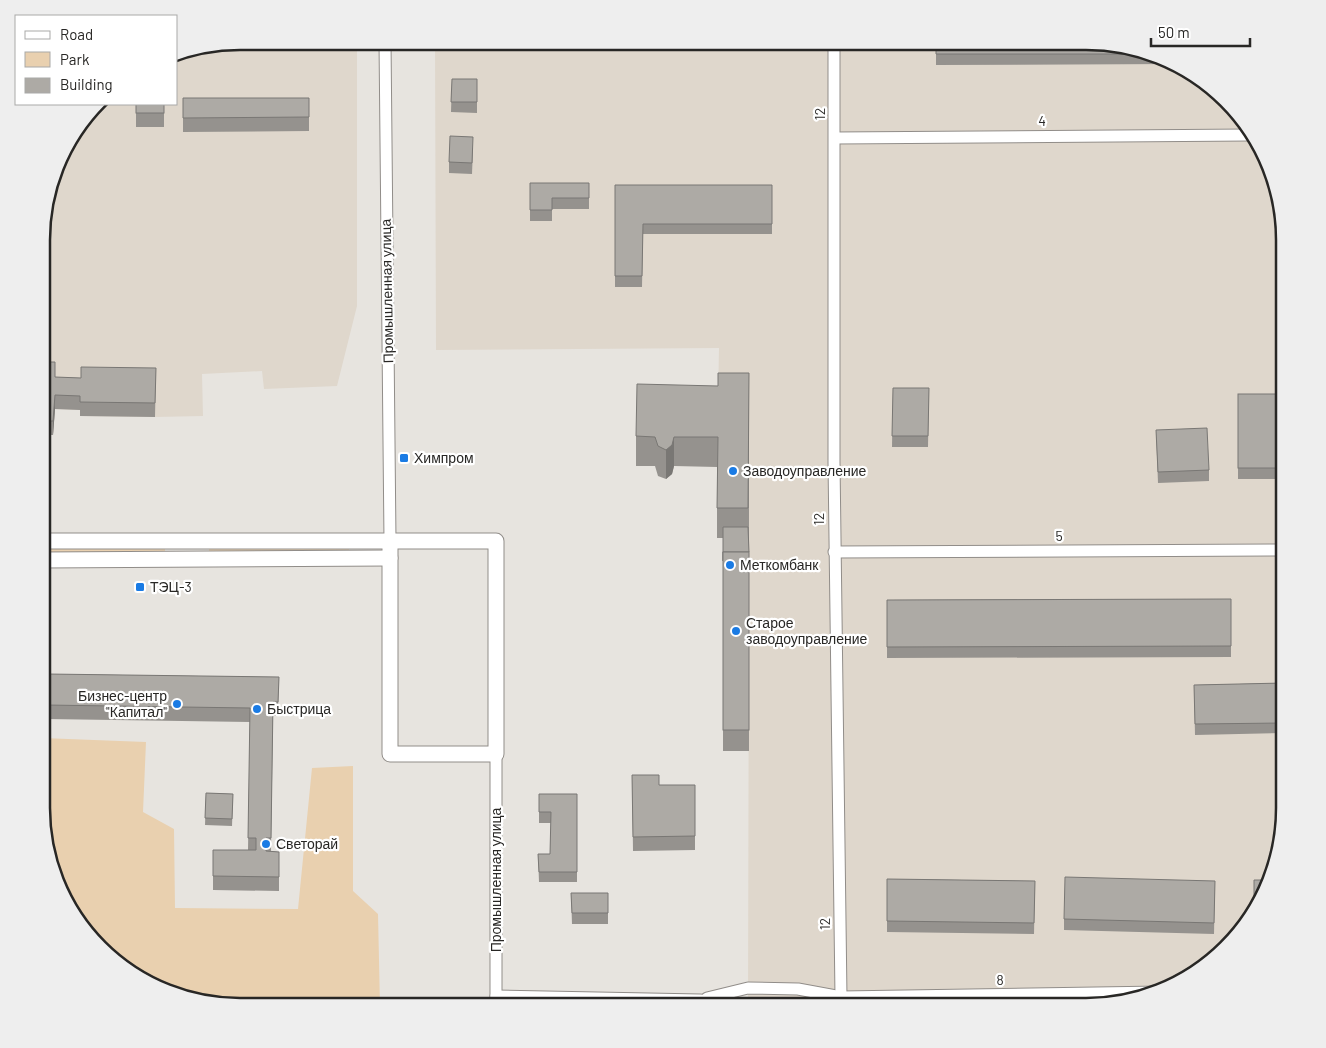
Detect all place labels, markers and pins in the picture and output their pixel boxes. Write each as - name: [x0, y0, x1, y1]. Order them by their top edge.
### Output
- place label: Химпром: [414, 449, 474, 466]
- marker: Химпром: [398, 452, 410, 464]
- place label: Заводоуправление: [743, 462, 867, 479]
- marker: Заводоуправление: [727, 465, 739, 477]
- place label: Меткомбанк: [740, 556, 819, 573]
- marker: Меткомбанк: [724, 559, 736, 571]
- place label: ТЭЦ-3: [150, 578, 192, 595]
- marker: ТЭЦ-3: [134, 581, 146, 593]
- place label: Старое заводоуправление: [746, 614, 868, 647]
- marker: Старое заводоуправление: [730, 625, 742, 637]
- place label: Бизнес-центр "Капитал": [78, 687, 167, 720]
- marker: Бизнес-центр "Капитал": [171, 698, 183, 710]
- place label: Быстрица: [267, 700, 331, 717]
- marker: Быстрица: [251, 703, 263, 715]
- place label: Светорай: [276, 835, 338, 852]
- marker: Светорай: [260, 838, 272, 850]

